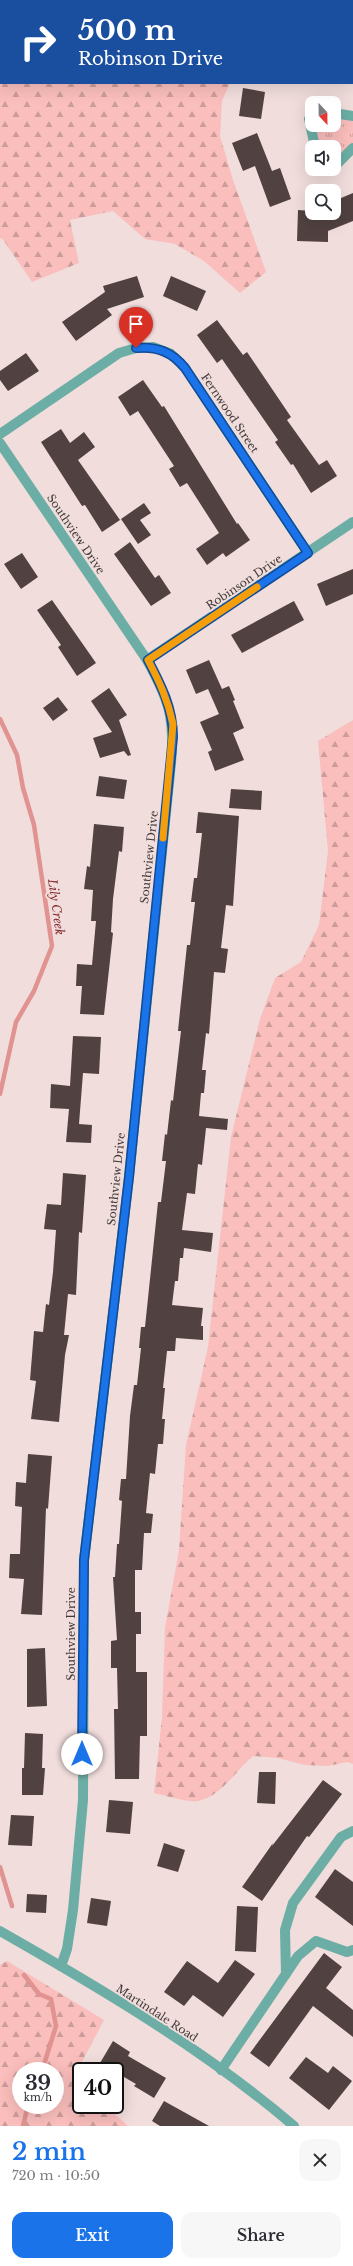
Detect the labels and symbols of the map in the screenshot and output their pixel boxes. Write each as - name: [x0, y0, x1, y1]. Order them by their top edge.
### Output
- north arrow: [305, 96, 341, 132]
- pin: [119, 307, 153, 348]
- street label: Fernwood Street: [198, 371, 262, 456]
- street label: Southview Drive: [44, 491, 108, 577]
- street label: Robinson Drive: [203, 551, 285, 613]
- street label: Southview Drive: [137, 810, 161, 904]
- water label: Lily Creek: [45, 877, 68, 936]
- street label: Southview Drive: [104, 1132, 128, 1226]
- street label: Southview Drive: [64, 1587, 78, 1681]
- position arrow: [61, 1733, 103, 1775]
- street label: Martindale Road: [113, 1981, 201, 2045]
- speed limit sign: 40: [72, 2062, 124, 2114]

